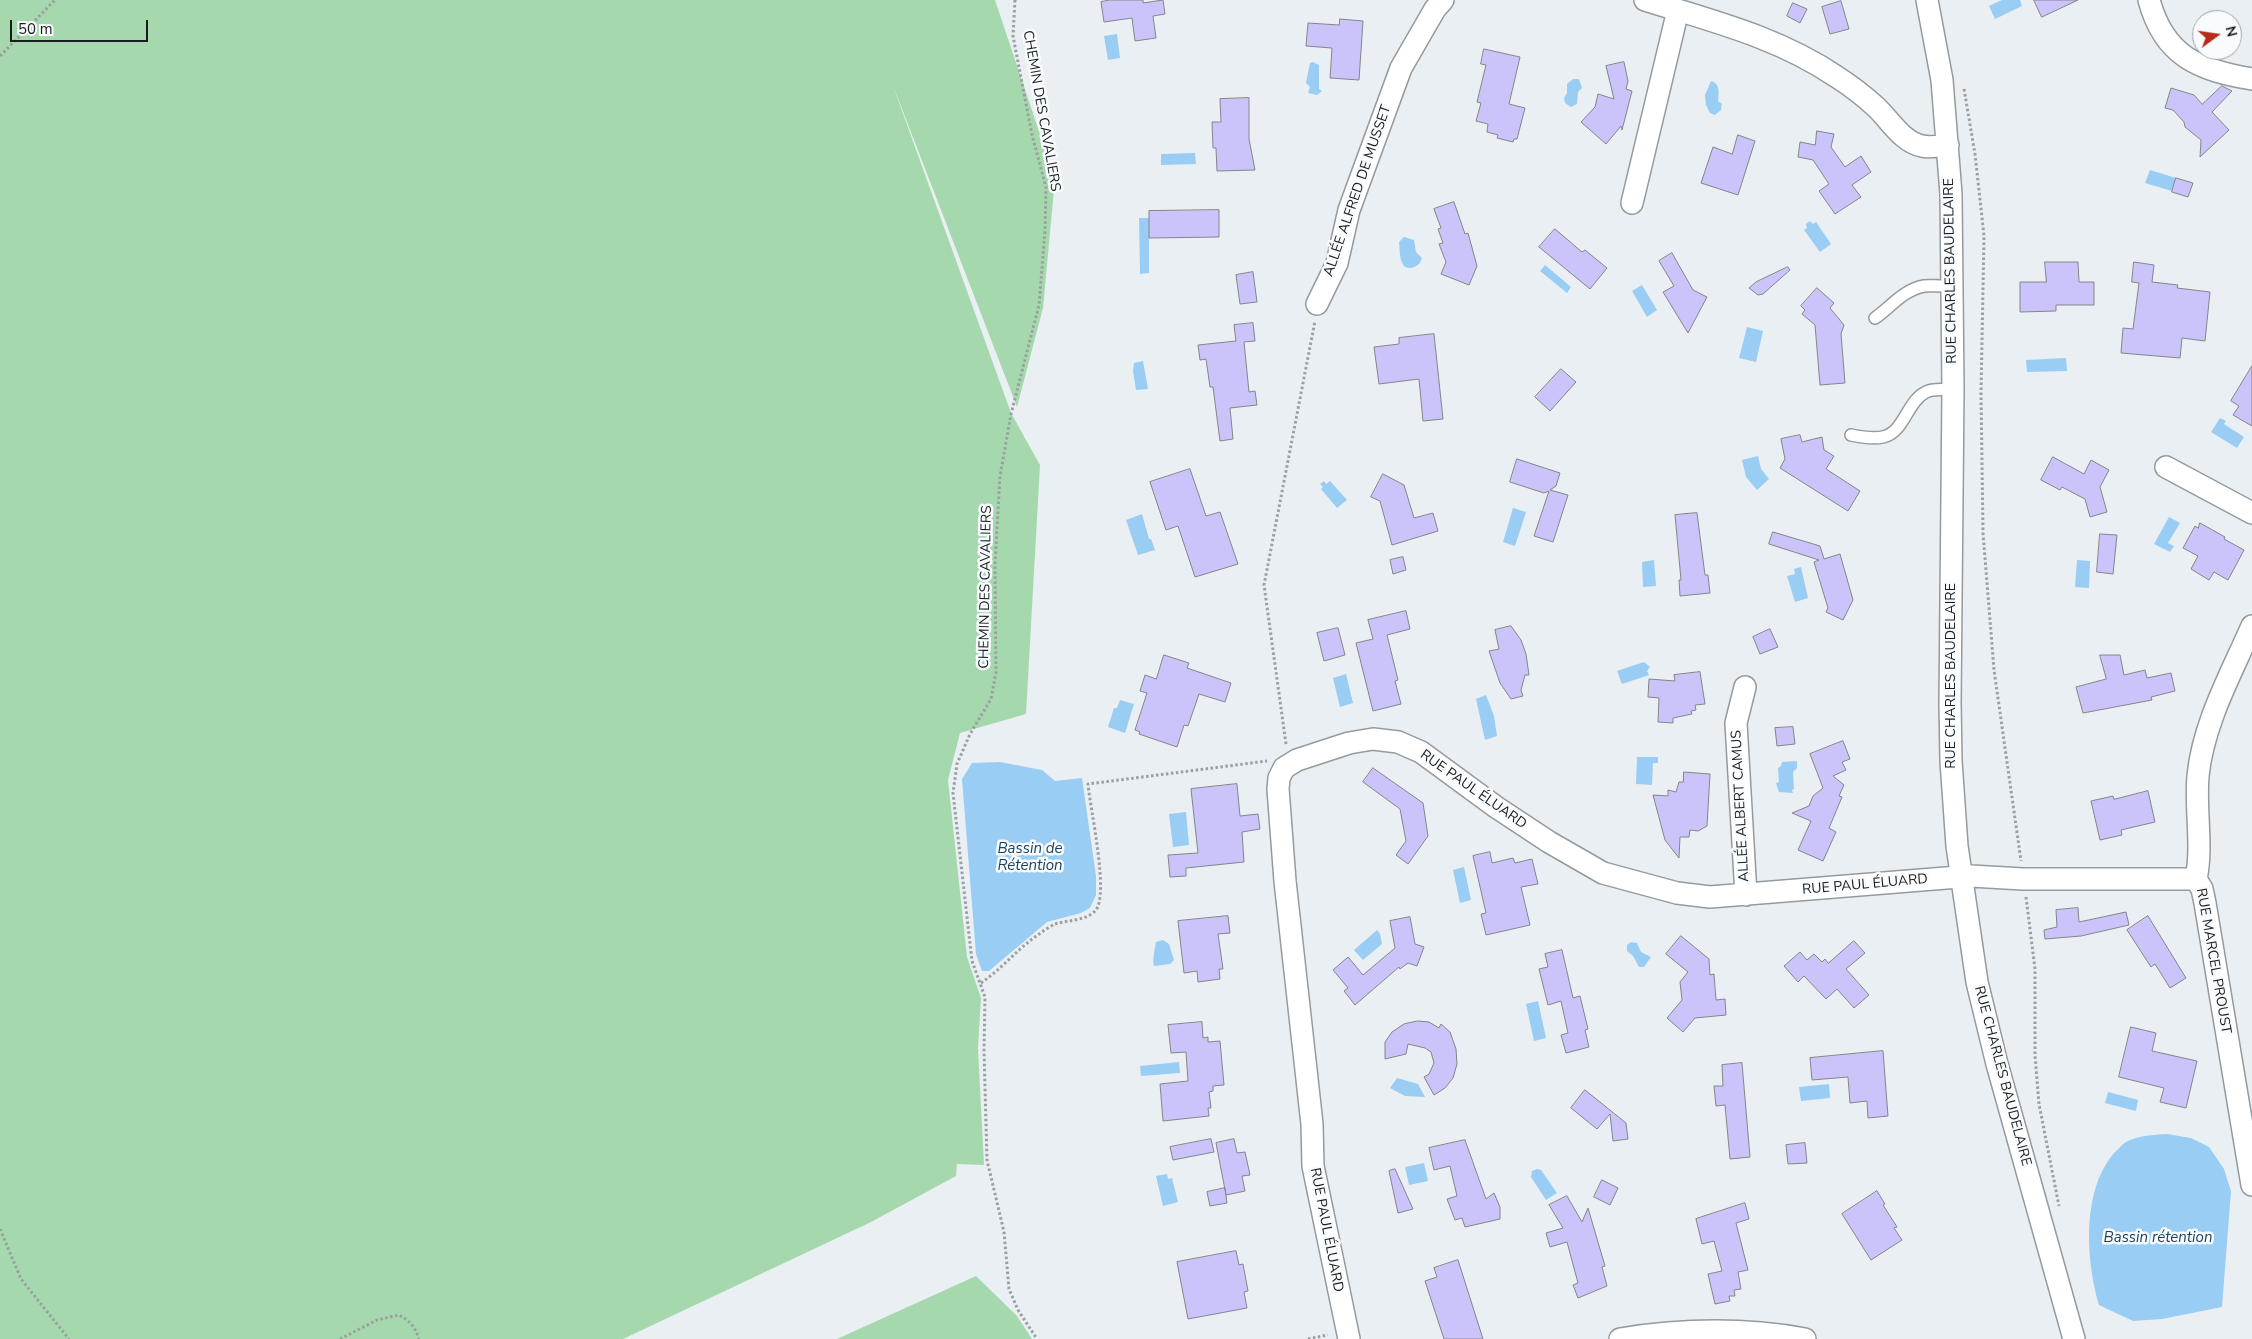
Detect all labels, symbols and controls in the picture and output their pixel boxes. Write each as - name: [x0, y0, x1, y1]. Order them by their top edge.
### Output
- scale bar: [12, 10, 150, 42]
- north arrow: [2192, 10, 2242, 60]
- text: 50 m: [18, 19, 53, 39]
- text: N: [2221, 24, 2242, 39]
- street label: CHEMIN DES CAVALIERS: [1019, 29, 1063, 193]
- street label: ALLÉE ALFRED DE MUSSET: [1321, 103, 1395, 279]
- street label: RUE CHARLES BAUDELAIRE: [1941, 178, 1961, 364]
- street label: CHEMIN DES CAVALIERS: [976, 505, 996, 669]
- street label: RUE CHARLES BAUDELAIRE: [1944, 583, 1960, 769]
- street label: ALLÉE ALBERT CAMUS: [1729, 730, 1753, 882]
- street label: RUE PAUL ÉLUARD: [1416, 747, 1530, 833]
- water label: Bassin de Rétention: [997, 840, 1063, 875]
- street label: RUE PAUL ÉLUARD: [1801, 871, 1929, 899]
- street label: RUE MARCEL PROUST: [2192, 887, 2234, 1035]
- street label: RUE CHARLES BAUDELAIRE: [1970, 984, 2034, 1168]
- street label: RUE PAUL ÉLUARD: [1306, 1166, 1346, 1294]
- water label: Bassin rétention: [2104, 1229, 2212, 1247]

